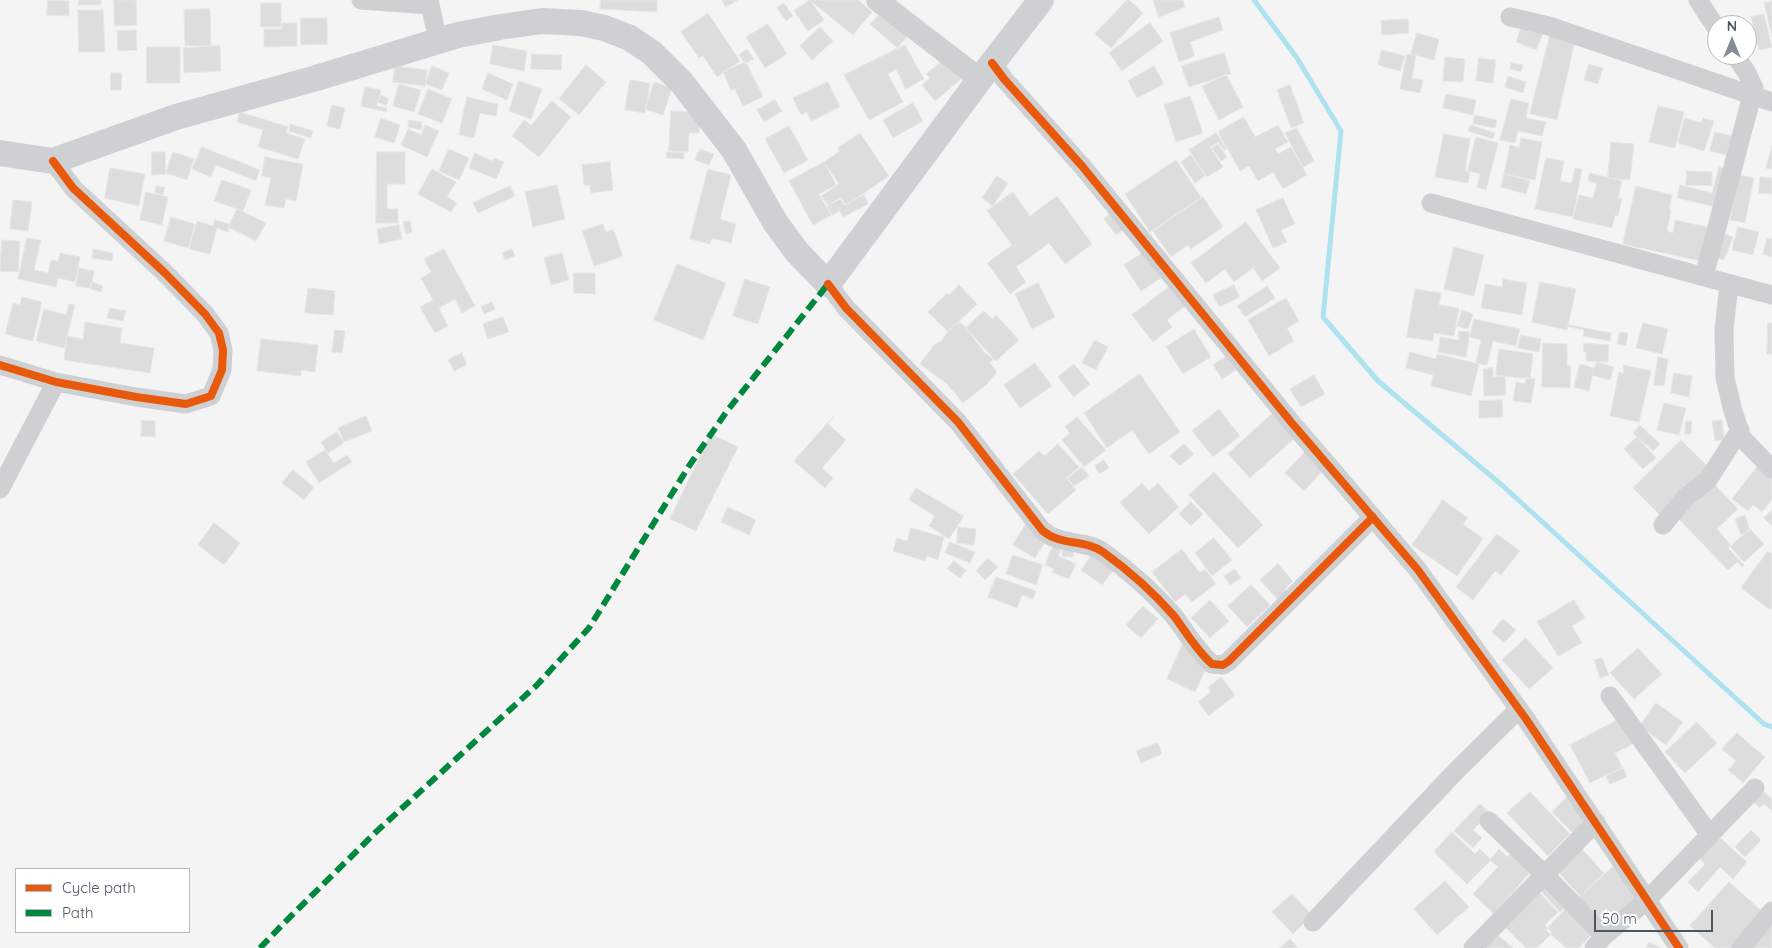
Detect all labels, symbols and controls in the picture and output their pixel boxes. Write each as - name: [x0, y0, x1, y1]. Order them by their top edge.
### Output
- north arrow: [1707, 15, 1757, 65]
- text: N: [1727, 17, 1737, 35]
- legend: [15, 868, 190, 933]
- text: Cycle path: [62, 878, 136, 897]
- scale bar: [1597, 900, 1716, 932]
- text: Path: [62, 903, 94, 922]
- text: 50 m: [1602, 909, 1637, 928]

